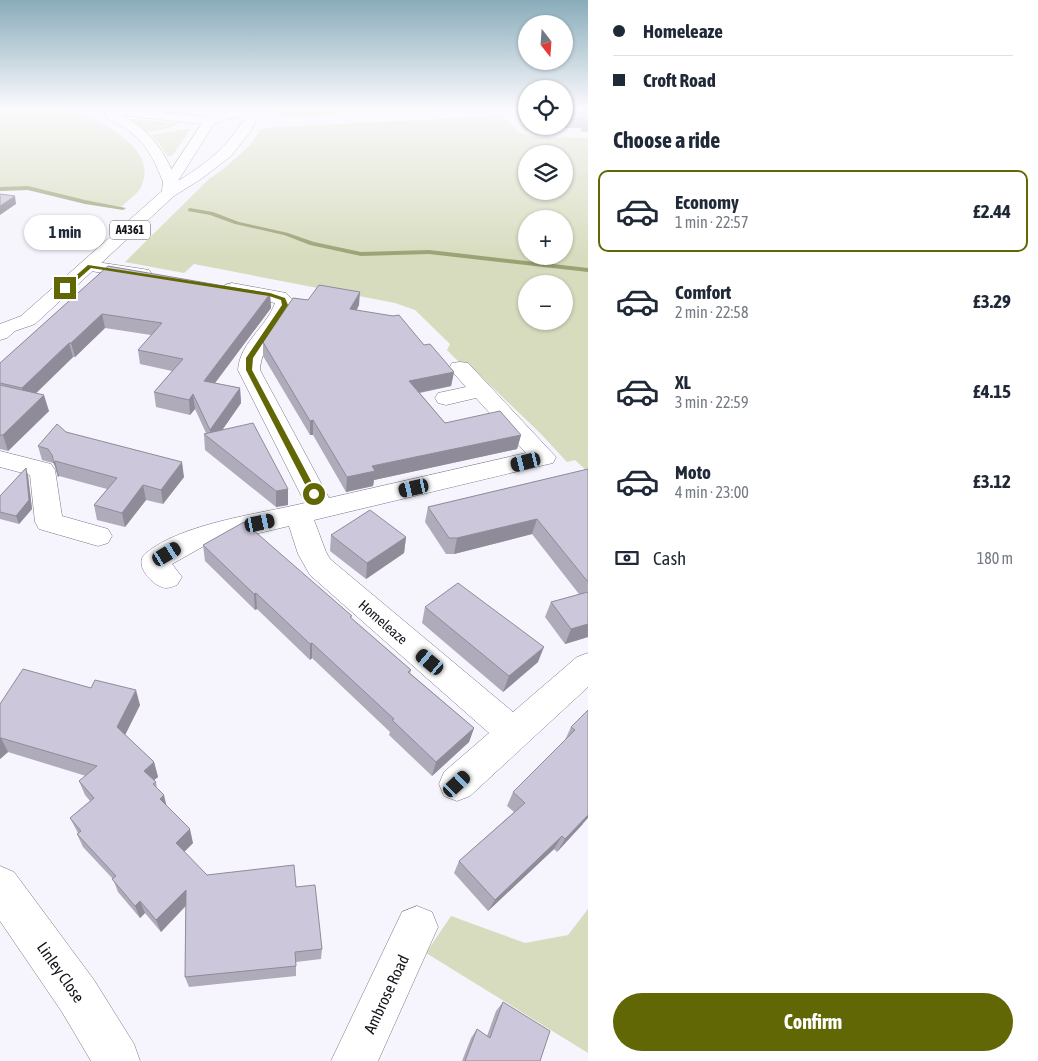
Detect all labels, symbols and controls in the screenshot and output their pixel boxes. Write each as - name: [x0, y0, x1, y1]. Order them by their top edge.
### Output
- north arrow: [518, 15, 572, 70]
- map controls: [518, 15, 573, 330]
- text: Homeleaze: [643, 20, 723, 42]
- text: Croft Road: [643, 69, 716, 91]
- button: locate: [518, 80, 573, 135]
- text: Choose a ride: [613, 127, 720, 153]
- button: layers: [518, 145, 573, 200]
- icon: car: [615, 189, 660, 234]
- text: Economy: [675, 191, 739, 213]
- text: £2.44: [973, 200, 1011, 222]
- button: +: [518, 210, 573, 265]
- text: 1 min · 22:57: [675, 213, 748, 231]
- callout: 1 min: [24, 216, 106, 250]
- road number: A4361: [110, 220, 150, 240]
- text: 1 min: [49, 223, 81, 241]
- button: −: [518, 275, 573, 330]
- route end: [54, 277, 76, 299]
- icon: car: [615, 279, 660, 324]
- text: Comfort: [675, 281, 731, 303]
- text: £3.29: [973, 290, 1011, 312]
- text: 2 min · 22:58: [675, 303, 748, 321]
- icon: car: [615, 369, 660, 414]
- text: XL: [675, 371, 691, 393]
- text: £4.15: [973, 380, 1011, 402]
- text: 3 min · 22:59: [675, 393, 748, 411]
- car: [509, 451, 542, 473]
- icon: car: [615, 459, 660, 504]
- text: Moto: [675, 461, 711, 483]
- text: £3.12: [973, 470, 1011, 492]
- car: [397, 477, 430, 499]
- route start: [303, 483, 325, 505]
- text: 4 min · 23:00: [675, 483, 749, 501]
- car: [243, 513, 276, 533]
- car: [150, 540, 183, 568]
- icon: cash: [613, 544, 641, 572]
- text: Cash: [653, 547, 686, 569]
- text: 180 m: [977, 549, 1013, 567]
- street label: Homeleaze: [356, 597, 410, 647]
- car: [413, 647, 446, 677]
- car: [440, 768, 473, 800]
- street label: Linley Close: [33, 938, 88, 1006]
- street label: Ambrose Road: [360, 952, 412, 1036]
- button: Confirm: [613, 993, 1013, 1051]

